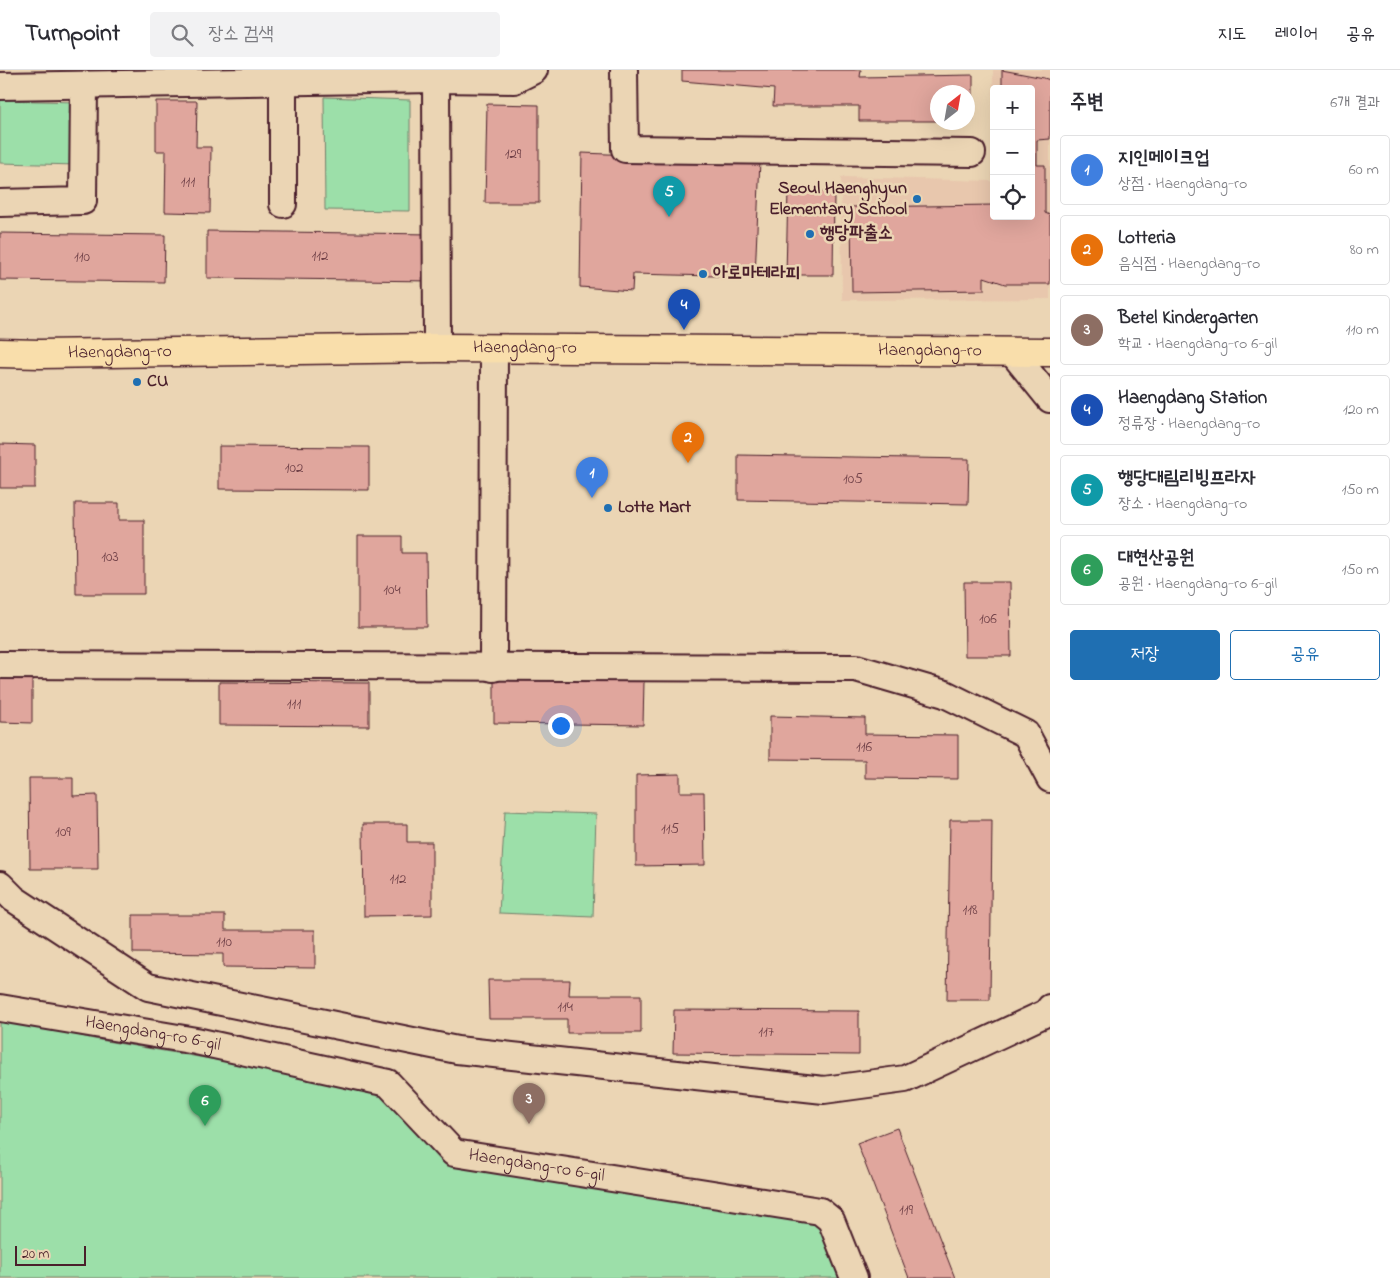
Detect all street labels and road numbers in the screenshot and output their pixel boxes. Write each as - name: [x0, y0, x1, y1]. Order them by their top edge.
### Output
- street label: Haengdang-ro: [473, 335, 577, 363]
- street label: Haengdang-ro: [878, 338, 982, 365]
- street label: Haengdang-ro: [68, 339, 172, 367]
- street label: Haengdang-ro 6-gil: [83, 1010, 223, 1059]
- street label: Haengdang-ro 6-gil: [467, 1142, 606, 1190]

